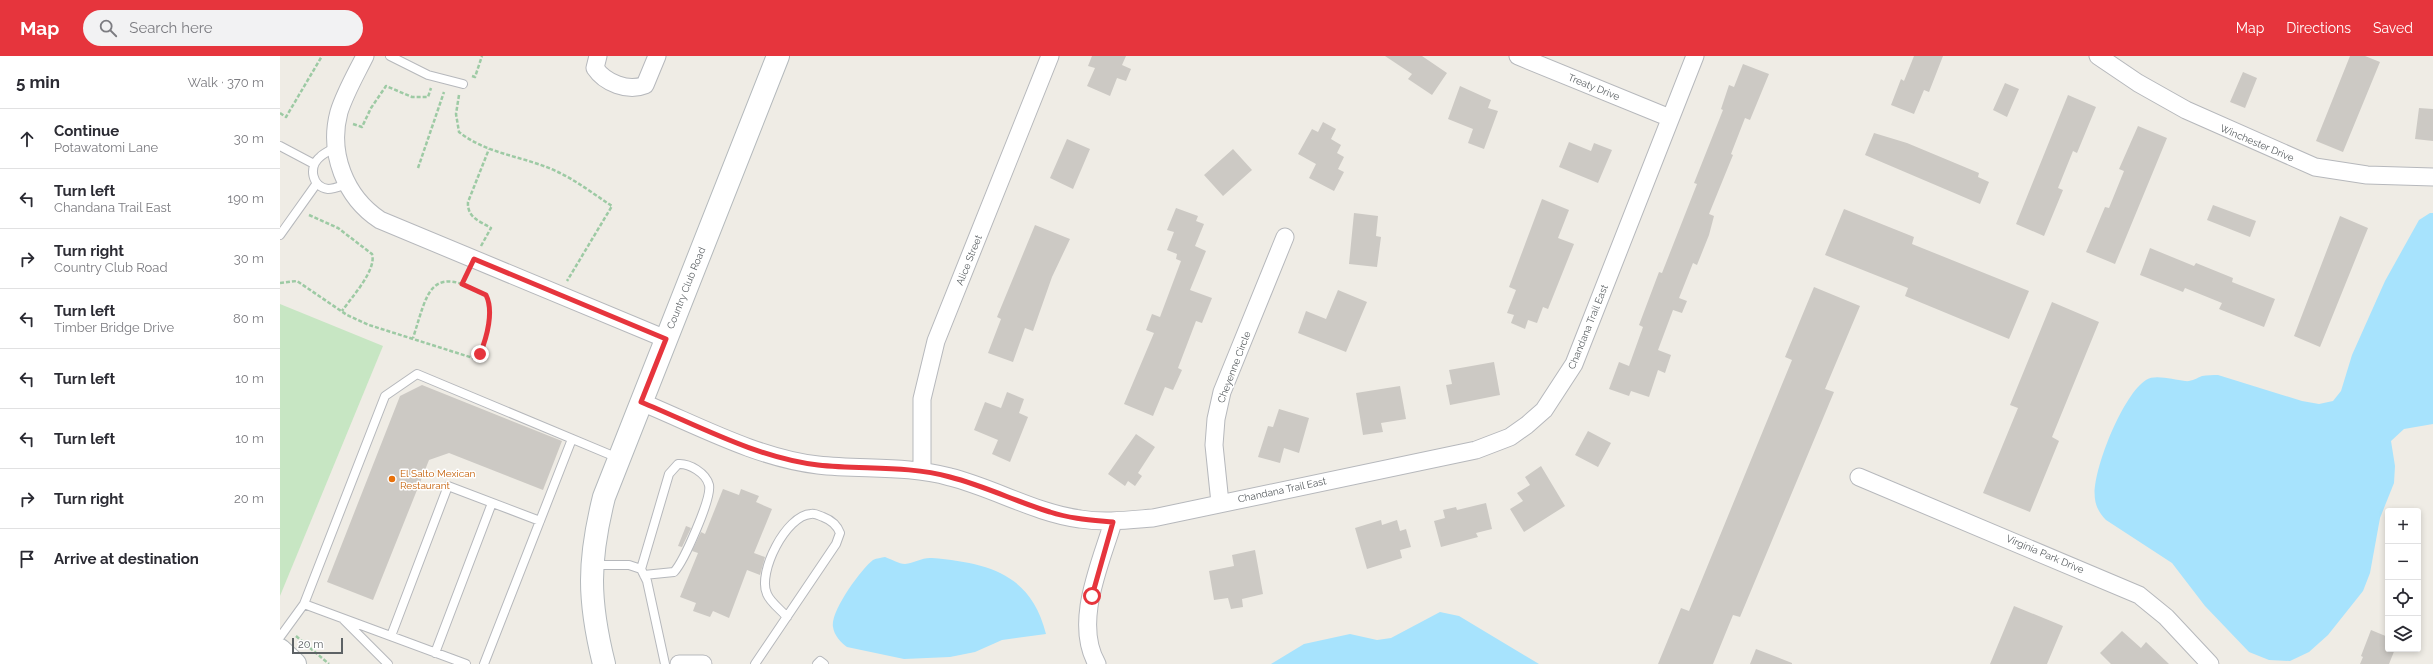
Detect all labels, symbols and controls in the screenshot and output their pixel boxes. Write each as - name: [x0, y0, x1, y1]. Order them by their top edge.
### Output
- search box: [83, 10, 363, 46]
- text: Map: [20, 17, 59, 39]
- icon: search: [97, 17, 119, 39]
- text: Search here: [129, 19, 213, 37]
- text: Map: [2236, 20, 2264, 36]
- text: Directions: [2286, 20, 2351, 36]
- text: Saved: [2373, 20, 2413, 36]
- text: 5 min: [16, 72, 60, 92]
- street label: Treaty Drive: [1567, 72, 1622, 102]
- text: Walk · 370 m: [187, 75, 264, 90]
- text: Continue: [54, 122, 119, 140]
- street label: Winchester Drive: [2218, 122, 2296, 164]
- icon: ahead: [16, 128, 38, 150]
- text: 30 m: [234, 131, 264, 146]
- text: Potawatomi Lane: [54, 140, 158, 155]
- text: Turn left: [54, 182, 115, 200]
- icon: left: [16, 188, 38, 210]
- text: 190 m: [228, 191, 264, 206]
- text: Chandana Trail East: [54, 200, 171, 215]
- street label: Alice Street: [954, 233, 984, 287]
- text: Turn right: [54, 242, 124, 260]
- street label: Country Club Road: [665, 245, 707, 331]
- icon: right: [16, 248, 38, 270]
- text: 30 m: [234, 251, 264, 266]
- text: Country Club Road: [54, 260, 168, 275]
- street label: Chandana Trail East: [1566, 283, 1610, 371]
- text: Turn left: [54, 302, 115, 320]
- icon: left: [16, 308, 38, 330]
- text: 80 m: [233, 311, 264, 326]
- text: Timber Bridge Drive: [54, 320, 174, 335]
- street label: Cheyenne Circle: [1215, 329, 1253, 404]
- route end: [471, 345, 489, 363]
- icon: left: [16, 368, 38, 390]
- text: Turn left: [54, 370, 115, 388]
- text: 10 m: [235, 371, 264, 386]
- icon: left: [16, 428, 38, 450]
- text: Turn left: [54, 430, 115, 448]
- text: 10 m: [235, 431, 264, 446]
- place label: El Salto Mexican Restaurant: [400, 468, 476, 491]
- marker: El Salto Mexican Restaurant: [387, 474, 397, 484]
- street label: Chandana Trail East: [1237, 475, 1328, 505]
- icon: right: [16, 488, 38, 510]
- text: Turn right: [54, 490, 124, 508]
- text: 20 m: [234, 491, 264, 506]
- map controls: [2385, 508, 2421, 652]
- button: +: [2385, 508, 2421, 544]
- street label: Virginia Park Drive: [2004, 533, 2086, 575]
- button: −: [2385, 544, 2421, 580]
- icon: arrive: [16, 548, 38, 570]
- text: Arrive at destination: [54, 550, 199, 568]
- button: locate: [2385, 580, 2421, 616]
- route start: [1083, 587, 1101, 605]
- button: layers: [2385, 616, 2421, 652]
- scale bar: [292, 636, 343, 655]
- text: 20 m: [298, 638, 323, 651]

